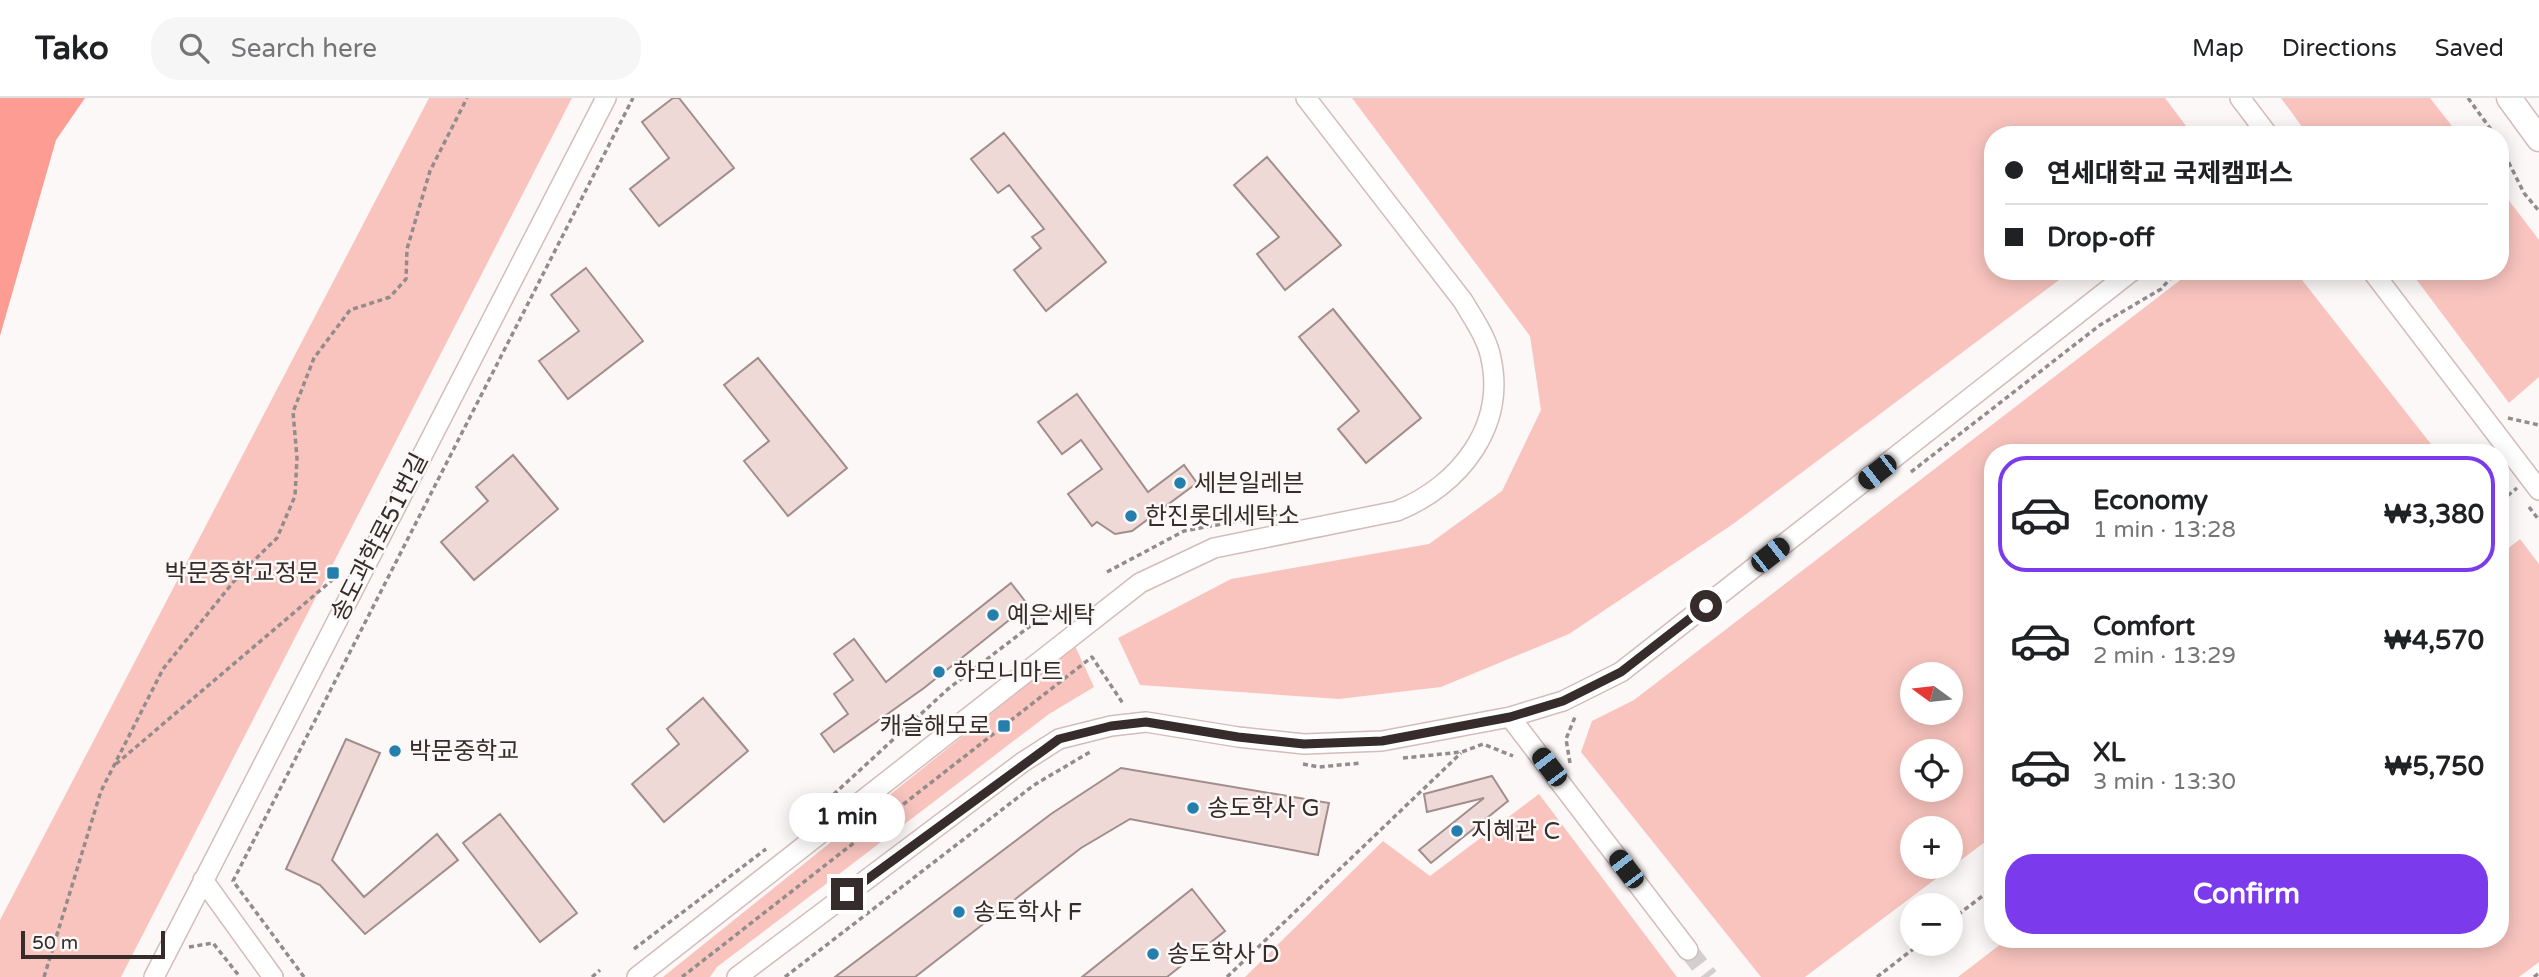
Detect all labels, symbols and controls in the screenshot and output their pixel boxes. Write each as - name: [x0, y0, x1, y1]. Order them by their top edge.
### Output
- search box: [151, 17, 641, 80]
- text: Tako: [35, 29, 109, 68]
- icon: search: [175, 29, 213, 67]
- text: Search here: [231, 33, 377, 64]
- text: Map: [2192, 34, 2244, 63]
- text: Directions: [2282, 34, 2397, 63]
- text: Saved: [2435, 34, 2504, 63]
- text: 연세대학교 국제캠퍼스: [2047, 158, 2293, 189]
- text: Drop-off: [2047, 222, 2154, 253]
- street label: 송도과학로51번길: [325, 448, 434, 626]
- car: [1854, 451, 1901, 493]
- place label: 세븐일레븐: [1194, 469, 1304, 498]
- marker: 세븐일레븐: [1172, 475, 1188, 491]
- icon: car: [2009, 483, 2072, 546]
- text: Economy: [2093, 485, 2208, 516]
- text: ₩3,380: [2384, 499, 2484, 530]
- place label: 한진롯데세탁소: [1145, 502, 1300, 531]
- marker: 한진롯데세탁소: [1123, 508, 1139, 524]
- text: 1 min · 13:28: [2093, 516, 2236, 544]
- car: [1747, 534, 1794, 576]
- place label: 박문중학교정문: [164, 559, 319, 588]
- marker: 박문중학교정문: [325, 565, 341, 581]
- route start: [1690, 590, 1722, 622]
- place label: 예은세탁: [1007, 601, 1095, 630]
- marker: 예은세탁: [985, 607, 1001, 623]
- icon: car: [2009, 609, 2072, 672]
- text: Comfort: [2093, 611, 2195, 642]
- text: ₩4,570: [2384, 625, 2484, 656]
- text: 2 min · 13:29: [2093, 642, 2236, 670]
- place label: 하모니마트: [953, 658, 1063, 687]
- north arrow: [1900, 662, 1964, 724]
- map controls: [1900, 662, 1963, 956]
- marker: 하모니마트: [931, 664, 947, 680]
- place label: 캐슬해모로: [880, 712, 990, 741]
- marker: 캐슬해모로: [996, 718, 1012, 734]
- icon: car: [2009, 735, 2072, 798]
- place label: 박문중학교: [409, 737, 519, 766]
- text: XL: [2093, 737, 2125, 768]
- button: locate: [1900, 739, 1963, 802]
- marker: 박문중학교: [387, 743, 403, 759]
- car: [1528, 744, 1571, 790]
- text: ₩5,750: [2384, 751, 2484, 782]
- text: 3 min · 13:30: [2093, 768, 2236, 796]
- callout: 1 min: [789, 792, 905, 842]
- place label: 송도학사 G: [1207, 794, 1320, 823]
- marker: 송도학사 G: [1185, 800, 1201, 816]
- text: 1 min: [816, 803, 878, 831]
- button: +: [1900, 816, 1963, 879]
- place label: 지혜관 C: [1471, 817, 1560, 846]
- marker: 지혜관 C: [1449, 823, 1465, 839]
- car: [1605, 846, 1648, 892]
- button: Confirm: [2005, 854, 2488, 934]
- route end: [831, 878, 863, 910]
- button: −: [1900, 893, 1963, 956]
- place label: 송도학사 F: [973, 898, 1082, 927]
- marker: 송도학사 F: [951, 904, 967, 920]
- scale bar: [21, 928, 164, 960]
- text: 50 m: [32, 932, 78, 954]
- place label: 송도학사 D: [1167, 940, 1280, 969]
- marker: 송도학사 D: [1145, 946, 1161, 962]

